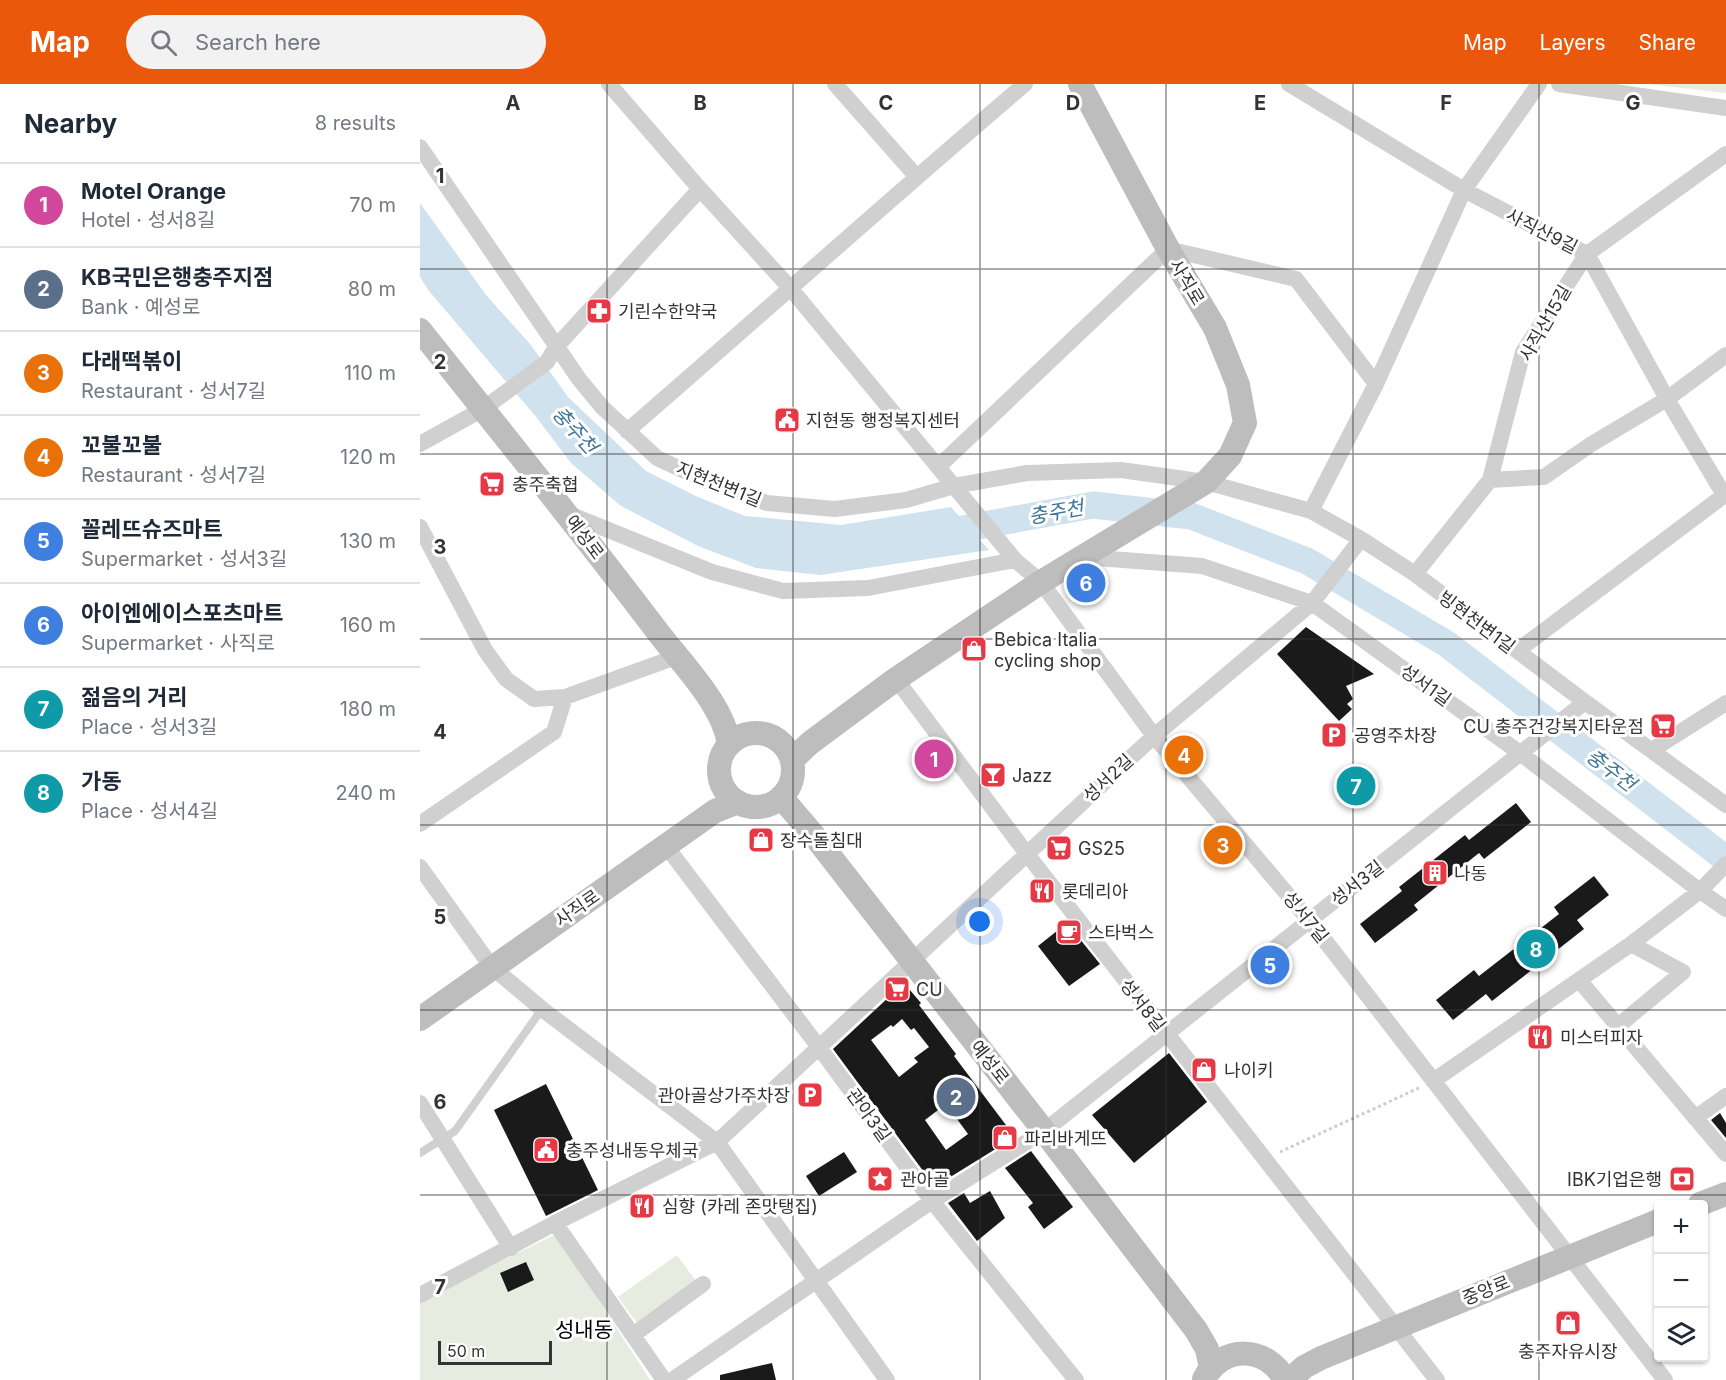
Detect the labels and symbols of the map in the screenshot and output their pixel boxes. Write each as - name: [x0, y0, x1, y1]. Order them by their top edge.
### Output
- text: A: [506, 91, 521, 115]
- text: B: [693, 91, 707, 115]
- text: C: [879, 91, 893, 115]
- text: D: [1066, 91, 1080, 115]
- text: E: [1254, 91, 1266, 115]
- text: F: [1440, 91, 1452, 115]
- text: G: [1625, 91, 1641, 115]
- text: 1: [436, 164, 444, 188]
- street label: 사직산9길: [1503, 204, 1581, 258]
- street label: 사직로: [1165, 255, 1209, 309]
- street label: 사직산15길: [1515, 281, 1575, 365]
- pharmacy icon: 기린수한약국: [584, 296, 614, 326]
- place label: 기린수한약국: [618, 301, 717, 322]
- text: 2: [434, 350, 446, 374]
- water label: 충주천: [548, 401, 604, 460]
- public building icon: 지현동 행정복지센터: [772, 405, 802, 435]
- place label: 지현동 행정복지센터: [806, 410, 960, 431]
- street label: 지현천변1길: [673, 457, 765, 511]
- supermarket icon: 충주축협: [477, 469, 507, 499]
- place label: 충주축협: [512, 474, 578, 495]
- water label: 충주천: [1027, 495, 1088, 529]
- street label: 예성로: [562, 511, 608, 563]
- text: 3: [434, 535, 446, 559]
- pin: 6: [1066, 560, 1106, 606]
- street label: 빙현천변1길: [1435, 586, 1519, 658]
- place label: Bebica Italia cycling shop: [994, 629, 1101, 671]
- shop icon: Bebica Italia cycling shop: [959, 634, 989, 664]
- street label: 성서1길: [1397, 660, 1455, 710]
- supermarket icon: CU 충주건강복지타운점: [1648, 711, 1678, 741]
- place label: CU 충주건강복지타운점: [1463, 716, 1644, 737]
- text: 4: [433, 720, 447, 744]
- parking icon: 공영주차장: [1319, 720, 1349, 750]
- place label: 공영주차장: [1354, 725, 1437, 746]
- pin: 4: [1164, 732, 1203, 778]
- pin: 1: [914, 736, 954, 782]
- water label: 충주천: [1582, 744, 1642, 798]
- street label: 성서2길: [1079, 750, 1137, 806]
- bar icon: Jazz: [978, 760, 1008, 790]
- pin: 7: [1336, 764, 1376, 808]
- place label: Jazz: [1012, 765, 1052, 786]
- pin: 3: [1204, 822, 1242, 867]
- shop icon: 장수돌침대: [746, 825, 776, 855]
- place label: 장수돌침대: [780, 830, 863, 851]
- supermarket icon: GS25: [1044, 833, 1074, 863]
- place label: GS25: [1078, 838, 1125, 859]
- street label: 성서3길: [1327, 856, 1387, 910]
- building icon: 나동: [1420, 858, 1450, 888]
- place label: 나동: [1454, 863, 1487, 884]
- restaurant icon: 롯데리아: [1027, 876, 1057, 906]
- place label: 롯데리아: [1062, 881, 1129, 902]
- street label: 사직로: [551, 885, 603, 931]
- street label: 성서7길: [1279, 887, 1333, 947]
- text: 5: [434, 905, 446, 929]
- your location: [965, 907, 994, 936]
- cafe icon: 스타벅스: [1054, 917, 1084, 947]
- place label: 스타벅스: [1088, 922, 1154, 943]
- pin: 8: [1516, 926, 1556, 972]
- pin: 5: [1250, 942, 1290, 988]
- supermarket icon: CU: [882, 974, 912, 1004]
- street label: 성서8길: [1116, 975, 1170, 1035]
- place label: CU: [916, 979, 943, 1000]
- restaurant icon: 미스터피자: [1525, 1022, 1555, 1052]
- place label: 미스터피자: [1560, 1027, 1643, 1048]
- street label: 예성로: [966, 1036, 1014, 1088]
- shop icon: 나이키: [1189, 1055, 1219, 1085]
- place label: 나이키: [1224, 1060, 1274, 1081]
- pin: 2: [936, 1074, 976, 1120]
- parking icon: 관아골상가주차장: [795, 1080, 825, 1110]
- street label: 관아3길: [843, 1084, 895, 1146]
- place label: 관아골상가주차장: [658, 1085, 790, 1106]
- text: 6: [434, 1090, 447, 1114]
- shop icon: 파리바게뜨: [990, 1123, 1020, 1153]
- place label: 파리바게뜨: [1024, 1128, 1107, 1149]
- public building icon: 충주성내동우체국: [531, 1135, 561, 1165]
- place label: 충주성내동우체국: [566, 1140, 698, 1161]
- place icon: 관아골: [865, 1164, 895, 1194]
- bank icon: IBK기업은행: [1667, 1164, 1697, 1194]
- place label: 관아골: [900, 1169, 950, 1190]
- place label: IBK기업은행: [1567, 1169, 1662, 1190]
- restaurant icon: 심향 (카레 존맛탱집): [627, 1191, 657, 1221]
- place label: 심향 (카레 존맛탱집): [662, 1196, 818, 1217]
- street label: 중앙로: [1459, 1271, 1513, 1309]
- text: 7: [434, 1275, 446, 1299]
- shop icon: 충주자유시장: [1553, 1308, 1583, 1338]
- district label: 성내동: [555, 1317, 613, 1342]
- scale bar: [438, 1338, 552, 1366]
- place label: 충주자유시장: [1518, 1341, 1618, 1362]

